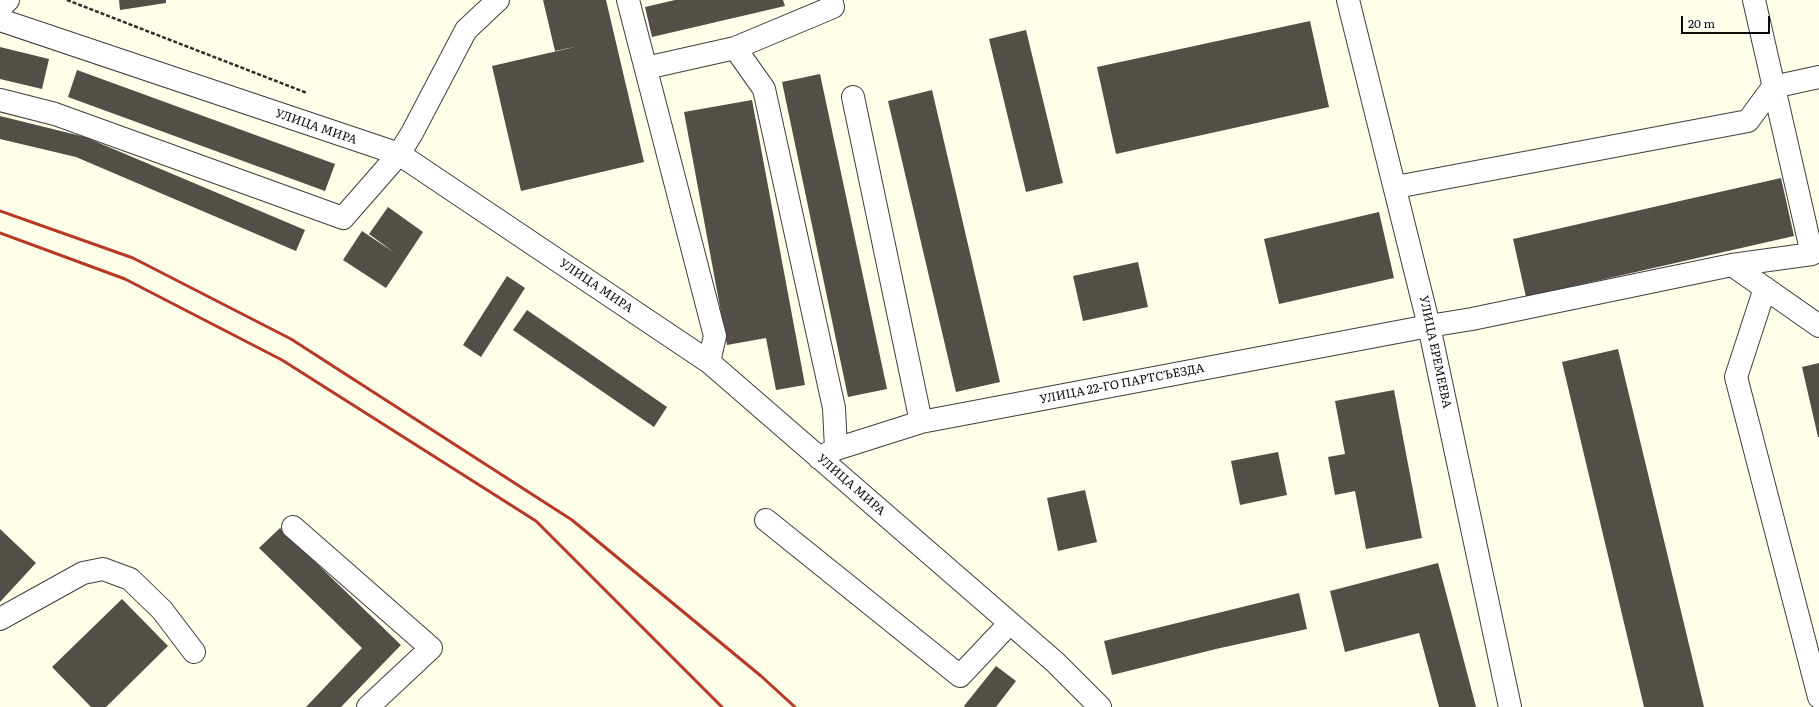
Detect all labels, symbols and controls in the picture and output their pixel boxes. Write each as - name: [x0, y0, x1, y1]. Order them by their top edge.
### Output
- scale bar: [1683, 8, 1772, 34]
- text: 20 m: [1688, 14, 1715, 32]
- street label: УЛИЦА МИРА: [273, 106, 359, 148]
- street label: УЛИЦА МИРА: [557, 256, 635, 316]
- street label: УЛИЦА ЕРЕМЕЕВА: [1416, 294, 1454, 410]
- street label: УЛИЦА 22-ГО ПАРТСЪЕЗДА: [1038, 361, 1206, 407]
- street label: УЛИЦА МИРА: [814, 452, 888, 518]

